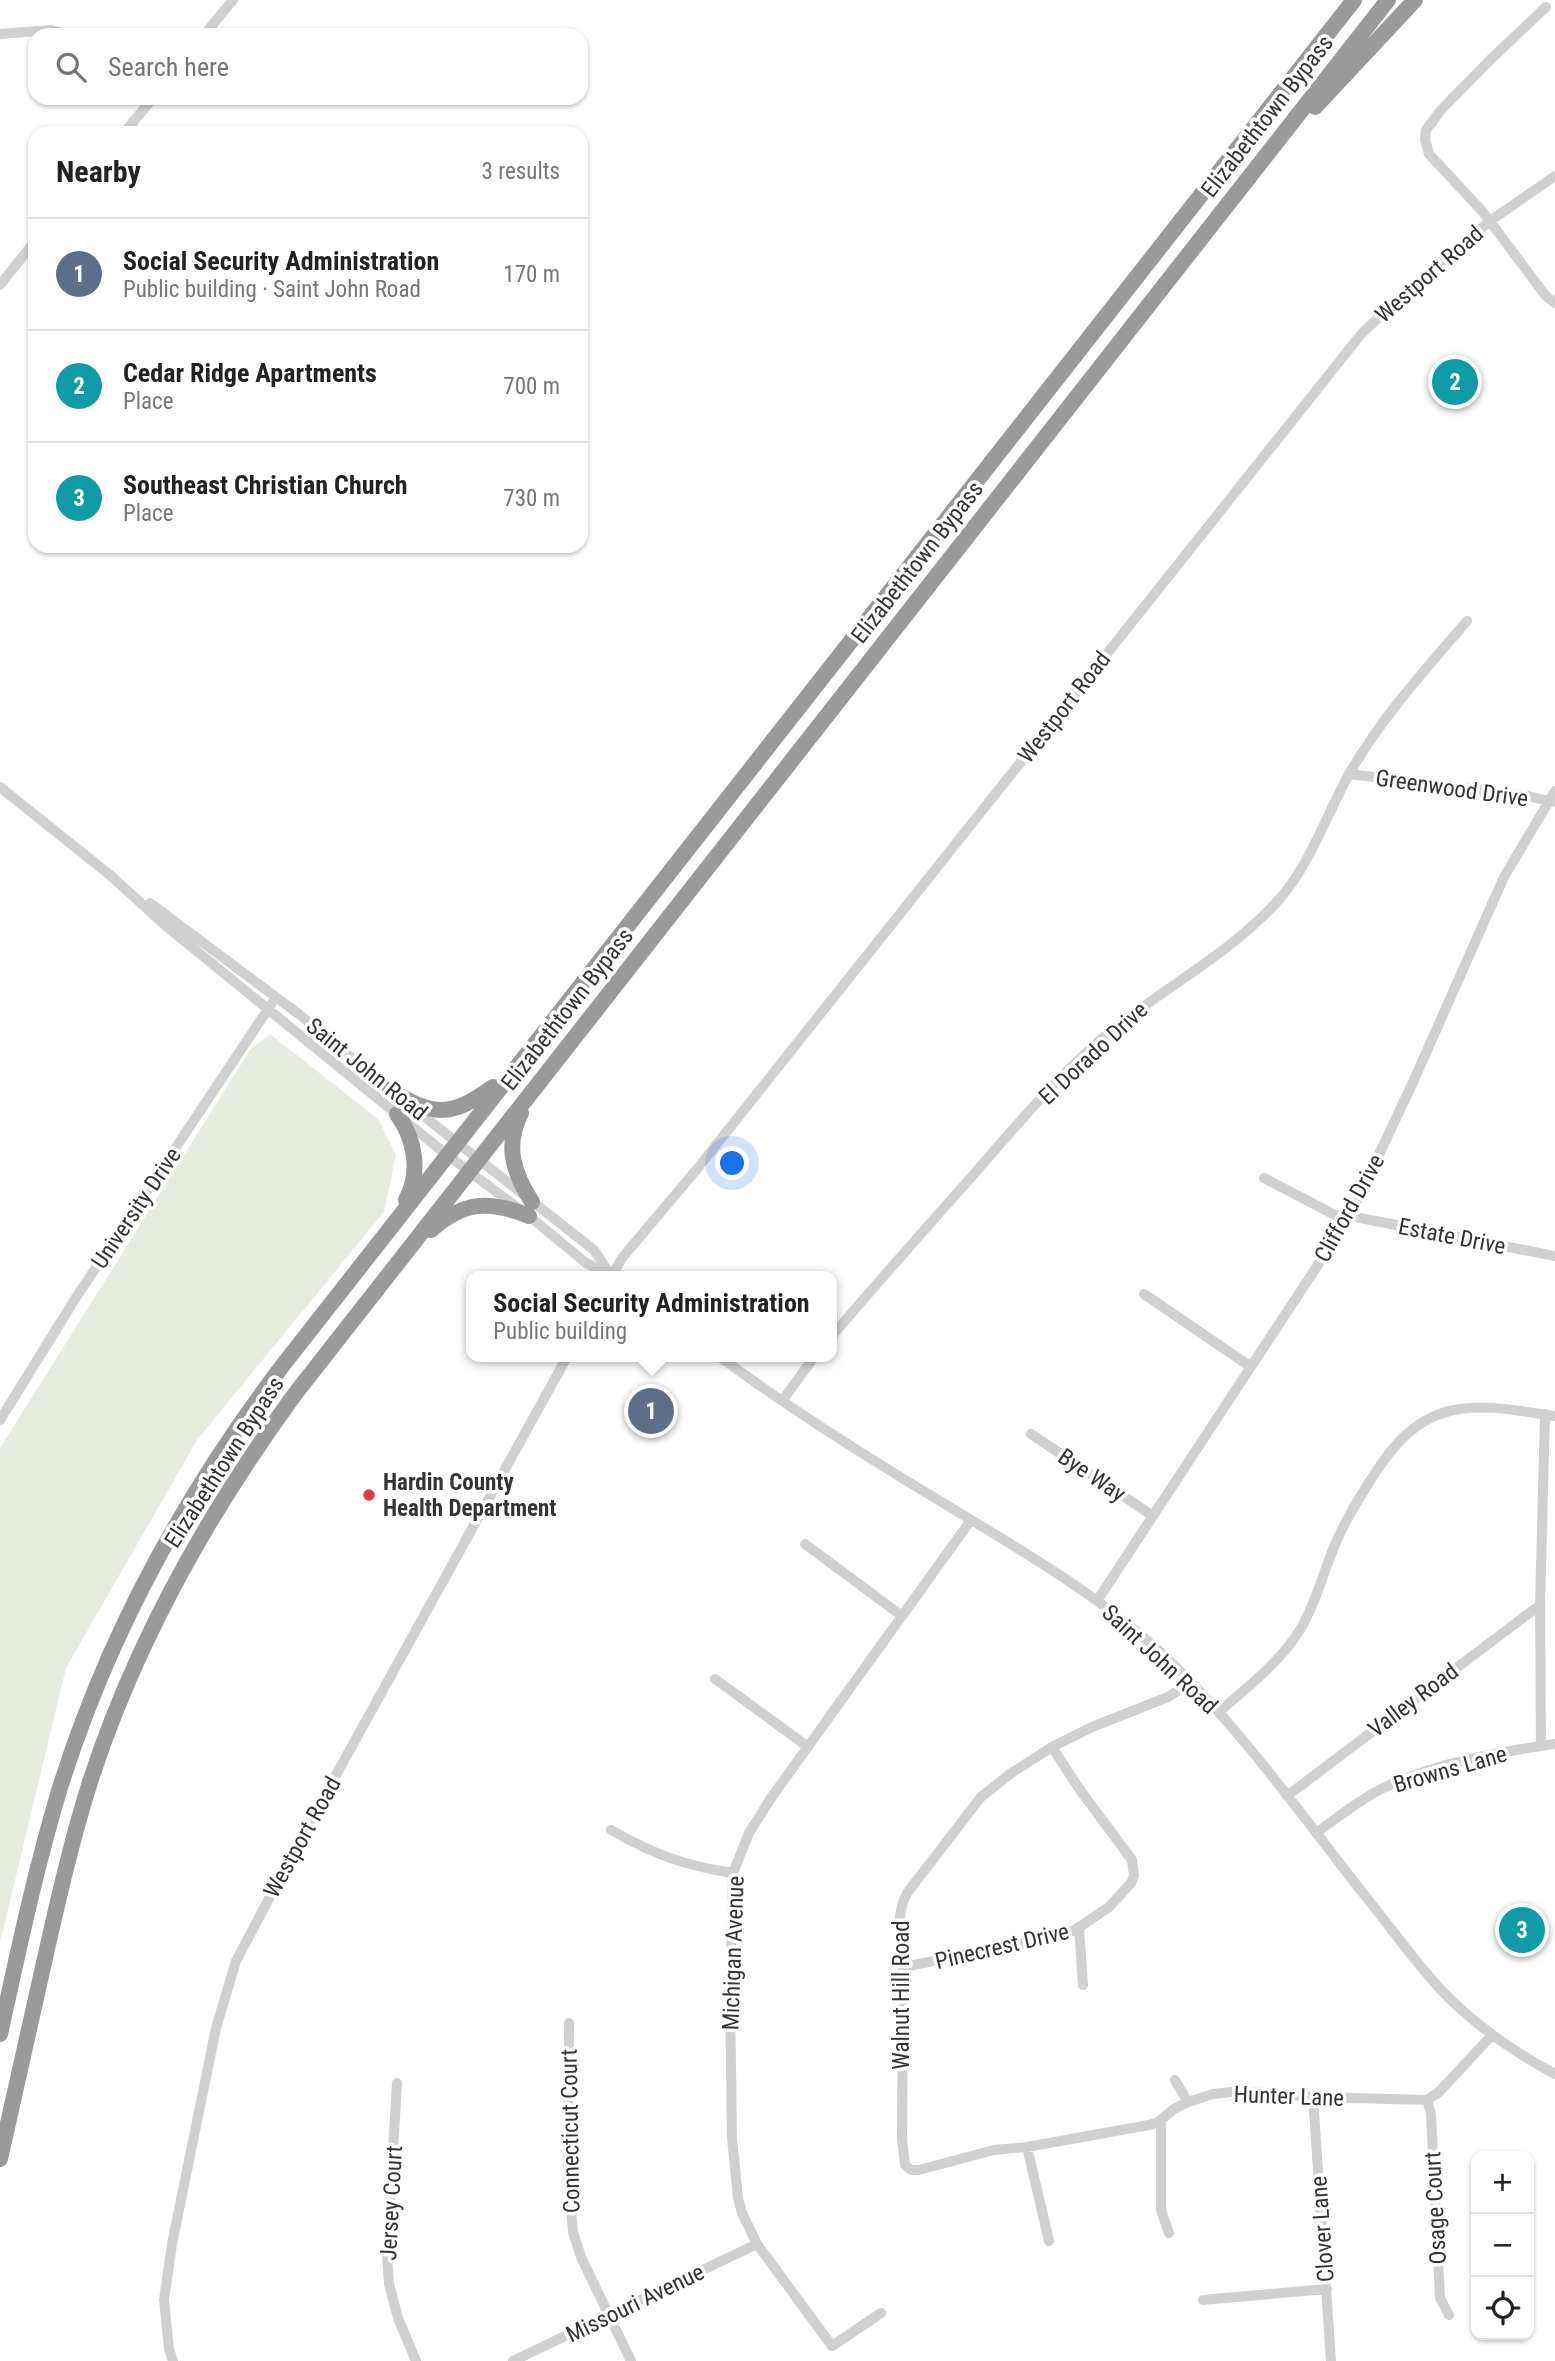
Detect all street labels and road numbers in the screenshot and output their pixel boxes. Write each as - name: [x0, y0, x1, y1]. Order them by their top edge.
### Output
- street label: Elizabethtown Bypass: [1196, 30, 1339, 203]
- street label: Westport Road: [1370, 220, 1489, 329]
- street label: Elizabethtown Bypass: [846, 476, 989, 649]
- street label: Westport Road: [1013, 646, 1116, 768]
- street label: Greenwood Drive: [1374, 764, 1530, 813]
- street label: Elizabethtown Bypass: [496, 923, 639, 1096]
- street label: El Dorado Drive: [1034, 996, 1153, 1110]
- street label: Saint John Road: [301, 1012, 433, 1126]
- street label: University Drive: [86, 1143, 187, 1274]
- street label: Clifford Drive: [1309, 1150, 1390, 1267]
- street label: Estate Drive: [1396, 1213, 1508, 1260]
- street label: Elizabethtown Bypass: [159, 1372, 290, 1553]
- street label: Bye Way: [1053, 1443, 1131, 1508]
- street label: Saint John Road: [1096, 1599, 1223, 1720]
- street label: Valley Road: [1363, 1658, 1464, 1743]
- street label: Browns Lane: [1390, 1740, 1510, 1799]
- street label: Westport Road: [258, 1772, 347, 1902]
- street label: Michigan Avenue: [717, 1875, 750, 2031]
- street label: Pinecrest Drive: [933, 1918, 1072, 1975]
- street label: Walnut Hill Road: [888, 1920, 915, 2070]
- street label: Connecticut Court: [556, 2049, 585, 2213]
- street label: Hunter Lane: [1233, 2081, 1345, 2112]
- street label: Jersey Court: [375, 2145, 408, 2261]
- street label: Osage Court: [1419, 2151, 1452, 2265]
- street label: Clover Lane: [1305, 2175, 1340, 2283]
- street label: Missouri Avenue: [562, 2258, 709, 2348]

